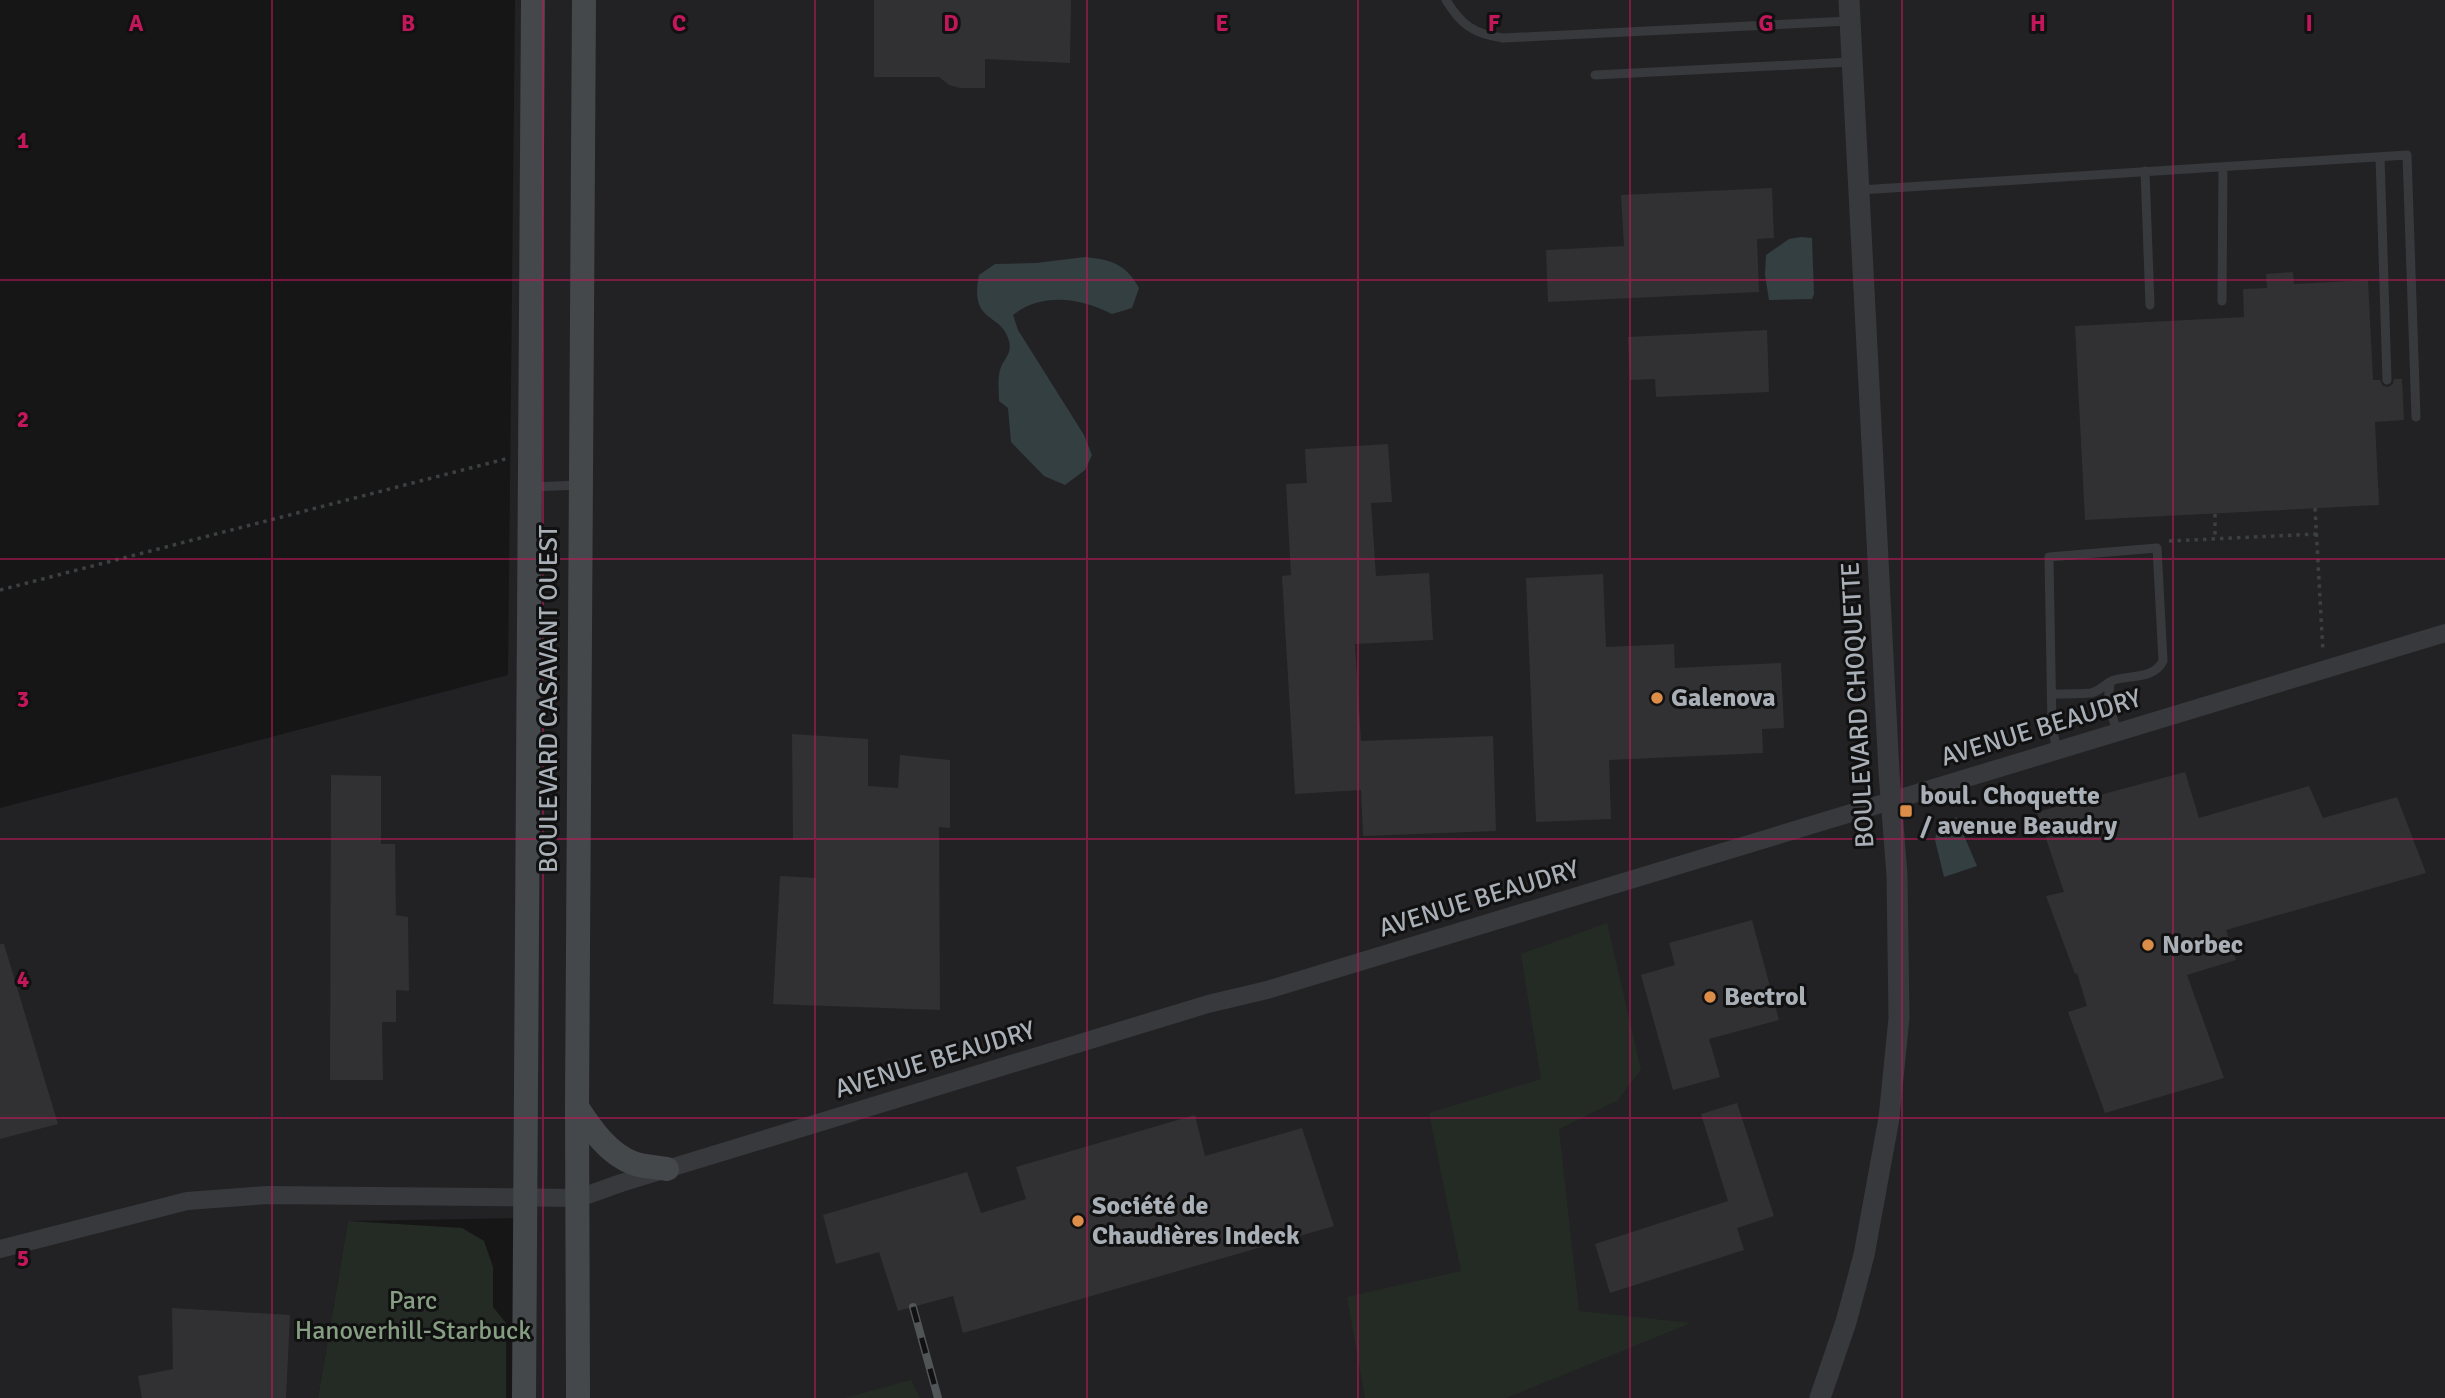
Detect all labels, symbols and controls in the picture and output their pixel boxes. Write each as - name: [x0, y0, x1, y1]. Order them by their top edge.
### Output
- text: A: [129, 9, 144, 38]
- text: B: [401, 9, 415, 38]
- text: C: [672, 9, 686, 38]
- text: D: [943, 9, 959, 38]
- text: E: [1215, 9, 1229, 38]
- text: F: [1488, 9, 1500, 38]
- text: G: [1758, 9, 1774, 38]
- text: H: [2030, 9, 2046, 38]
- text: I: [2305, 9, 2313, 38]
- text: 1: [17, 126, 29, 155]
- text: 2: [17, 405, 29, 434]
- street label: BOULEVARD CASAVANT OUEST: [533, 525, 565, 873]
- street label: BOULEVARD CHOQUETTE: [1835, 561, 1881, 849]
- place label: Galenova: [1671, 682, 1775, 714]
- street label: AVENUE BEAUDRY: [1937, 682, 2145, 774]
- text: 3: [17, 685, 29, 714]
- marker: Galenova: [1649, 690, 1665, 706]
- place label: boul. Choquette / avenue Beaudry: [1920, 780, 2117, 842]
- marker: boul. Choquette / avenue Beaudry: [1898, 803, 1914, 819]
- street label: AVENUE BEAUDRY: [1375, 853, 1583, 945]
- place label: Norbec: [2162, 929, 2243, 961]
- marker: Norbec: [2140, 937, 2156, 953]
- text: 4: [17, 965, 29, 994]
- place label: Bectrol: [1724, 981, 1807, 1013]
- marker: Bectrol: [1702, 989, 1718, 1005]
- street label: AVENUE BEAUDRY: [831, 1014, 1039, 1106]
- place label: Société de Chaudières Indeck: [1092, 1190, 1300, 1252]
- marker: Société de Chaudières Indeck: [1070, 1213, 1086, 1229]
- text: 5: [17, 1244, 29, 1273]
- park label: Parc Hanoverhill-Starbuck: [295, 1285, 531, 1347]

